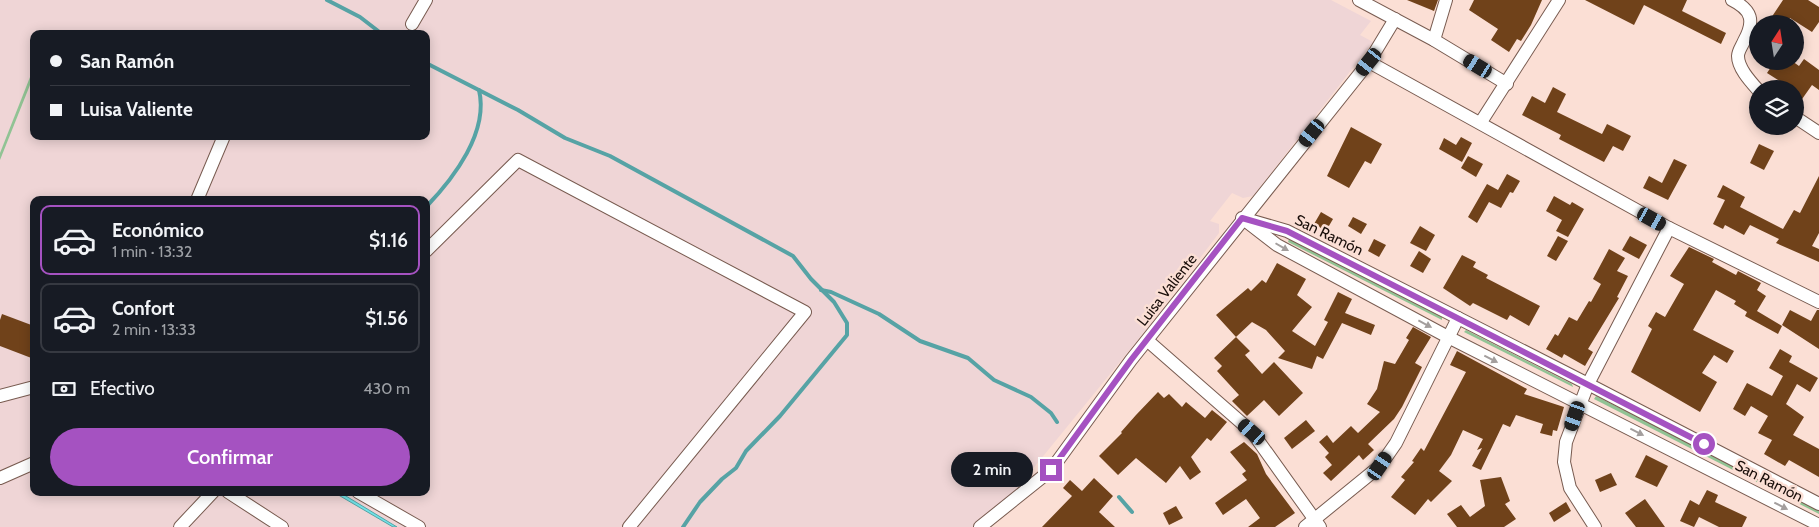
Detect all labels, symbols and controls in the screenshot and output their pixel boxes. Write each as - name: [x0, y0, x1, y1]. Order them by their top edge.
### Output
- north arrow: [1749, 15, 1804, 70]
- map controls: [1749, 15, 1804, 135]
- car: [1353, 46, 1384, 78]
- text: San Ramón: [80, 50, 174, 73]
- car: [1461, 52, 1494, 80]
- button: layers: [1749, 80, 1804, 135]
- text: Luisa Valiente: [80, 98, 193, 121]
- car: [1296, 117, 1327, 149]
- car: [1635, 205, 1668, 233]
- street label: San Ramón: [1292, 211, 1366, 259]
- icon: car: [52, 218, 97, 263]
- text: Económico: [112, 219, 204, 242]
- text: $1.16: [369, 229, 408, 252]
- text: 1 min · 13:32: [112, 242, 192, 261]
- one-way arrow: [1274, 243, 1289, 251]
- street label: Luisa Valiente: [1133, 250, 1201, 330]
- icon: car: [52, 296, 97, 341]
- text: Confort: [112, 297, 175, 320]
- text: $1.56: [365, 307, 408, 330]
- text: 2 min · 13:33: [112, 320, 196, 339]
- one-way arrow: [1418, 320, 1431, 329]
- one-way arrow: [1484, 355, 1499, 363]
- icon: cash: [50, 375, 78, 403]
- text: Efectivo: [90, 377, 155, 400]
- text: 430 m: [363, 379, 410, 398]
- car: [1563, 399, 1586, 433]
- car: [1235, 416, 1268, 448]
- button: Confirmar: [50, 428, 410, 486]
- one-way arrow: [1629, 428, 1644, 436]
- route start: [1693, 433, 1715, 455]
- car: [1365, 449, 1394, 483]
- callout: 2 min: [951, 452, 1034, 488]
- street label: San Ramón: [1732, 456, 1806, 506]
- route end: [1040, 459, 1062, 481]
- text: 2 min: [973, 460, 1011, 479]
- one-way arrow: [1774, 501, 1789, 510]

